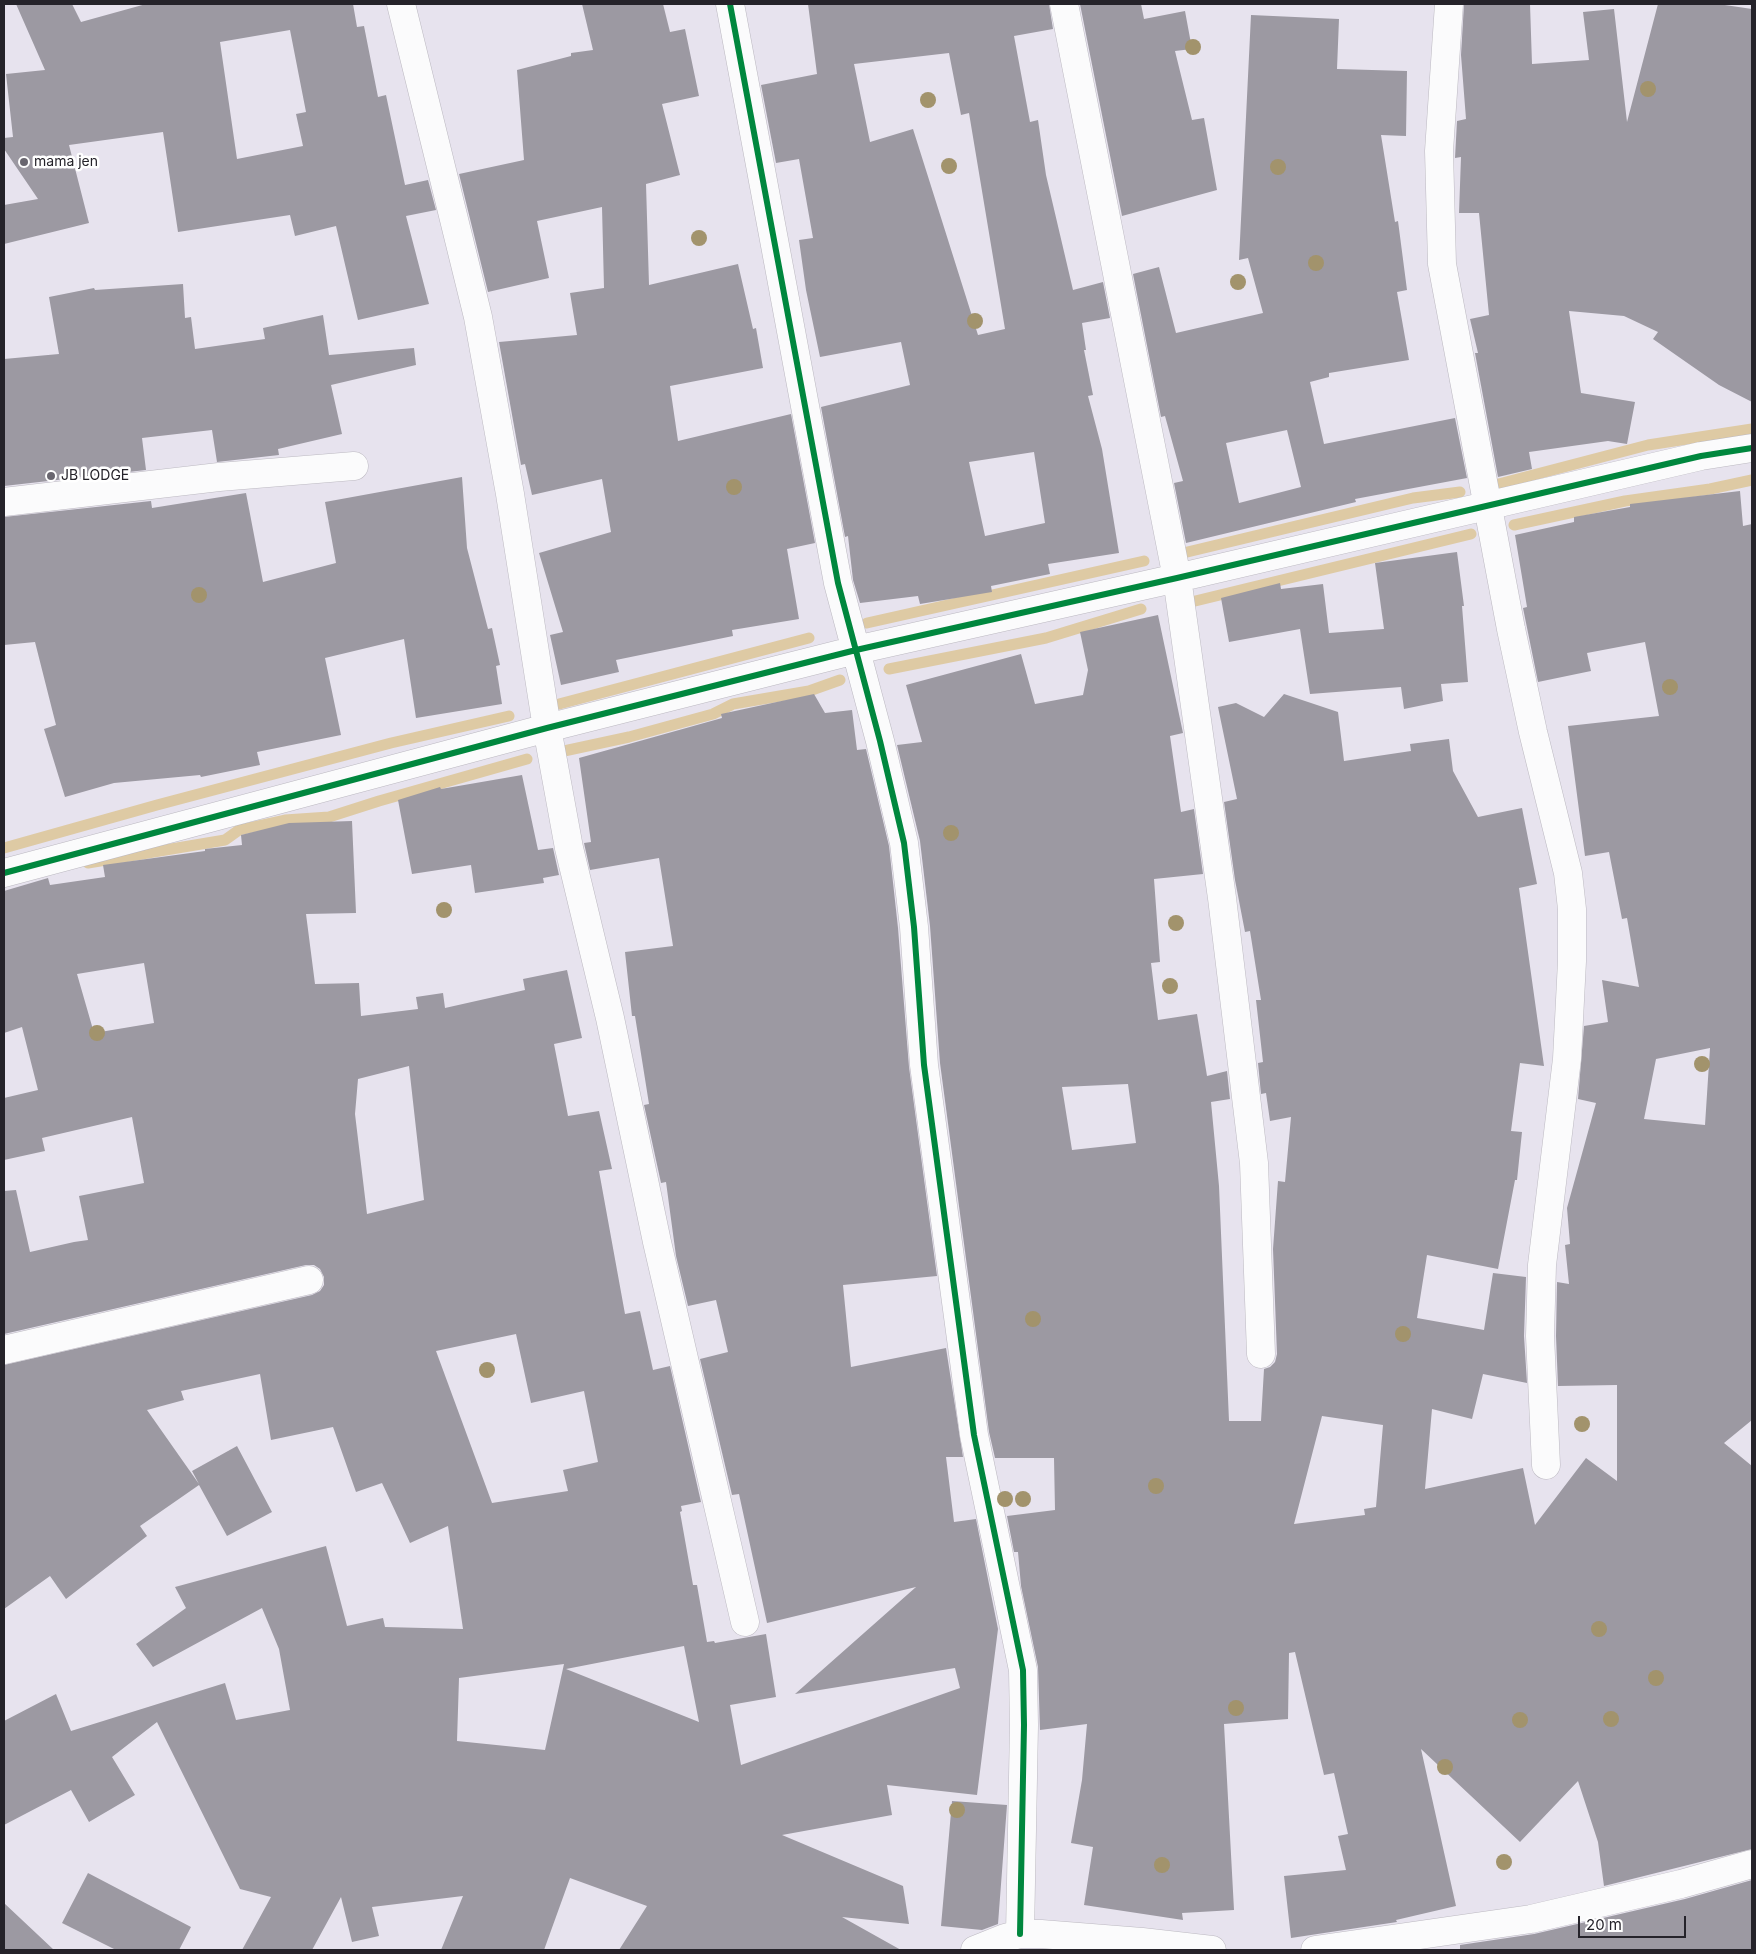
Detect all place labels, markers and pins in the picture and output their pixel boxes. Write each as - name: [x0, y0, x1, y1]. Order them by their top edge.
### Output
- place label: mama jen: [34, 154, 98, 170]
- marker: mama jen: [18, 156, 30, 168]
- place label: JB LODGE: [61, 468, 129, 484]
- marker: JB LODGE: [45, 470, 57, 482]

